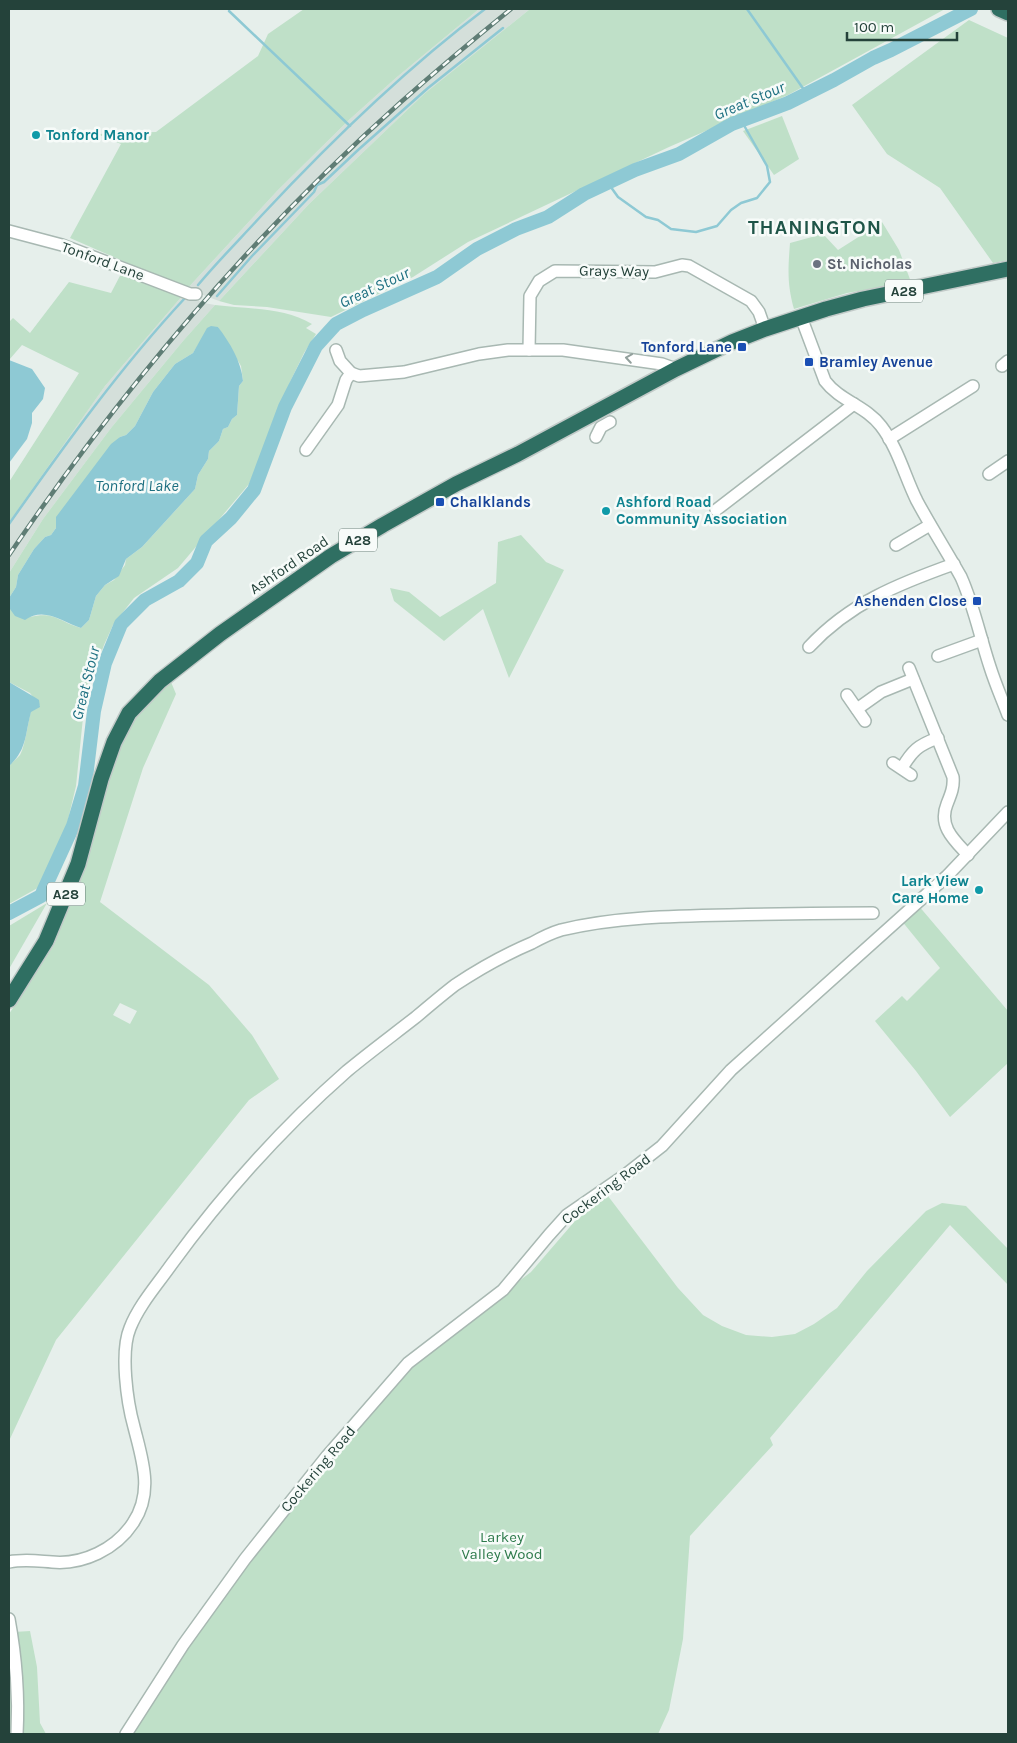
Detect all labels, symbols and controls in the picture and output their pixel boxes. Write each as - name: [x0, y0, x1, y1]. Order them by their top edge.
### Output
- scale bar: [847, 10, 957, 42]
- text: 100 m: [854, 18, 894, 36]
- water label: Great Stour: [711, 77, 788, 124]
- place label: Tonford Manor: [46, 126, 149, 144]
- marker: Tonford Manor: [30, 129, 42, 141]
- district label: THANINGTON: [748, 216, 882, 239]
- street label: Tonford Lane: [59, 238, 147, 284]
- place label: St. Nicholas: [827, 255, 912, 273]
- marker: St. Nicholas: [811, 258, 823, 270]
- street label: Grays Way: [579, 261, 649, 281]
- water label: Great Stour: [336, 263, 413, 312]
- road number: A28: [885, 280, 923, 302]
- place label: Tonford Lane: [641, 338, 732, 356]
- marker: Tonford Lane: [736, 341, 748, 353]
- place label: Bramley Avenue: [819, 353, 933, 371]
- one-way arrow: [624, 354, 633, 364]
- marker: Bramley Avenue: [803, 356, 815, 368]
- water label: Tonford Lake: [95, 476, 179, 495]
- place label: Chalklands: [450, 493, 531, 511]
- place label: Ashford Road Community Association: [616, 493, 787, 528]
- marker: Chalklands: [434, 496, 446, 508]
- marker: Ashford Road Community Association: [600, 505, 612, 517]
- road number: A28: [339, 528, 377, 552]
- street label: Ashford Road: [246, 532, 332, 598]
- place label: Ashenden Close: [854, 592, 967, 610]
- marker: Ashenden Close: [971, 595, 983, 607]
- water label: Great Stour: [67, 644, 104, 722]
- place label: Lark View Care Home: [892, 872, 970, 907]
- road number: A28: [47, 882, 85, 906]
- marker: Lark View Care Home: [973, 884, 985, 896]
- street label: Cockering Road: [558, 1150, 654, 1228]
- street label: Cockering Road: [277, 1422, 359, 1516]
- park label: Larkey Valley Wood: [461, 1528, 543, 1563]

